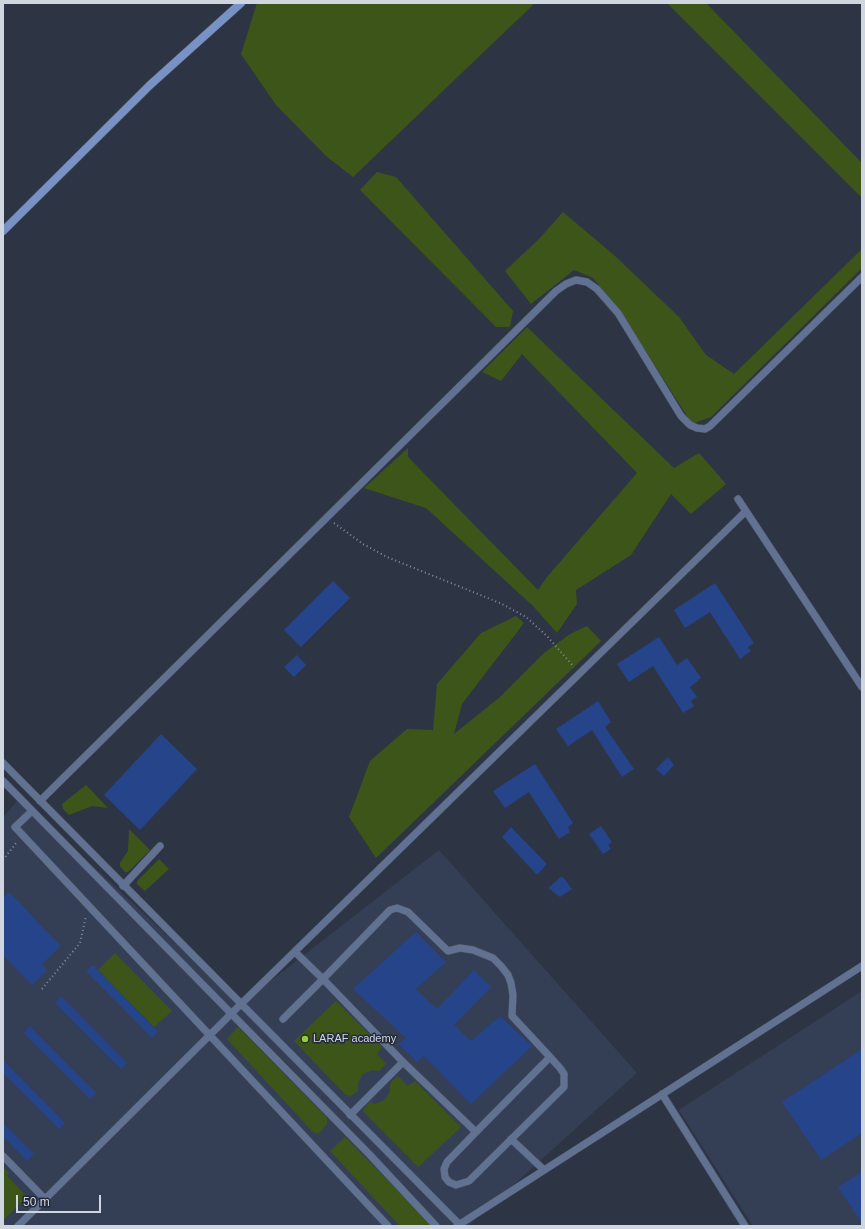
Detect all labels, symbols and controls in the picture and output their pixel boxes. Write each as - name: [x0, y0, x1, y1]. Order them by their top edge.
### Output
- place label: LARAF academy: [313, 1032, 396, 1046]
- marker: LARAF academy: [300, 1034, 310, 1044]
- scale bar: [18, 1187, 103, 1213]
- text: 50 m: [23, 1195, 50, 1209]

